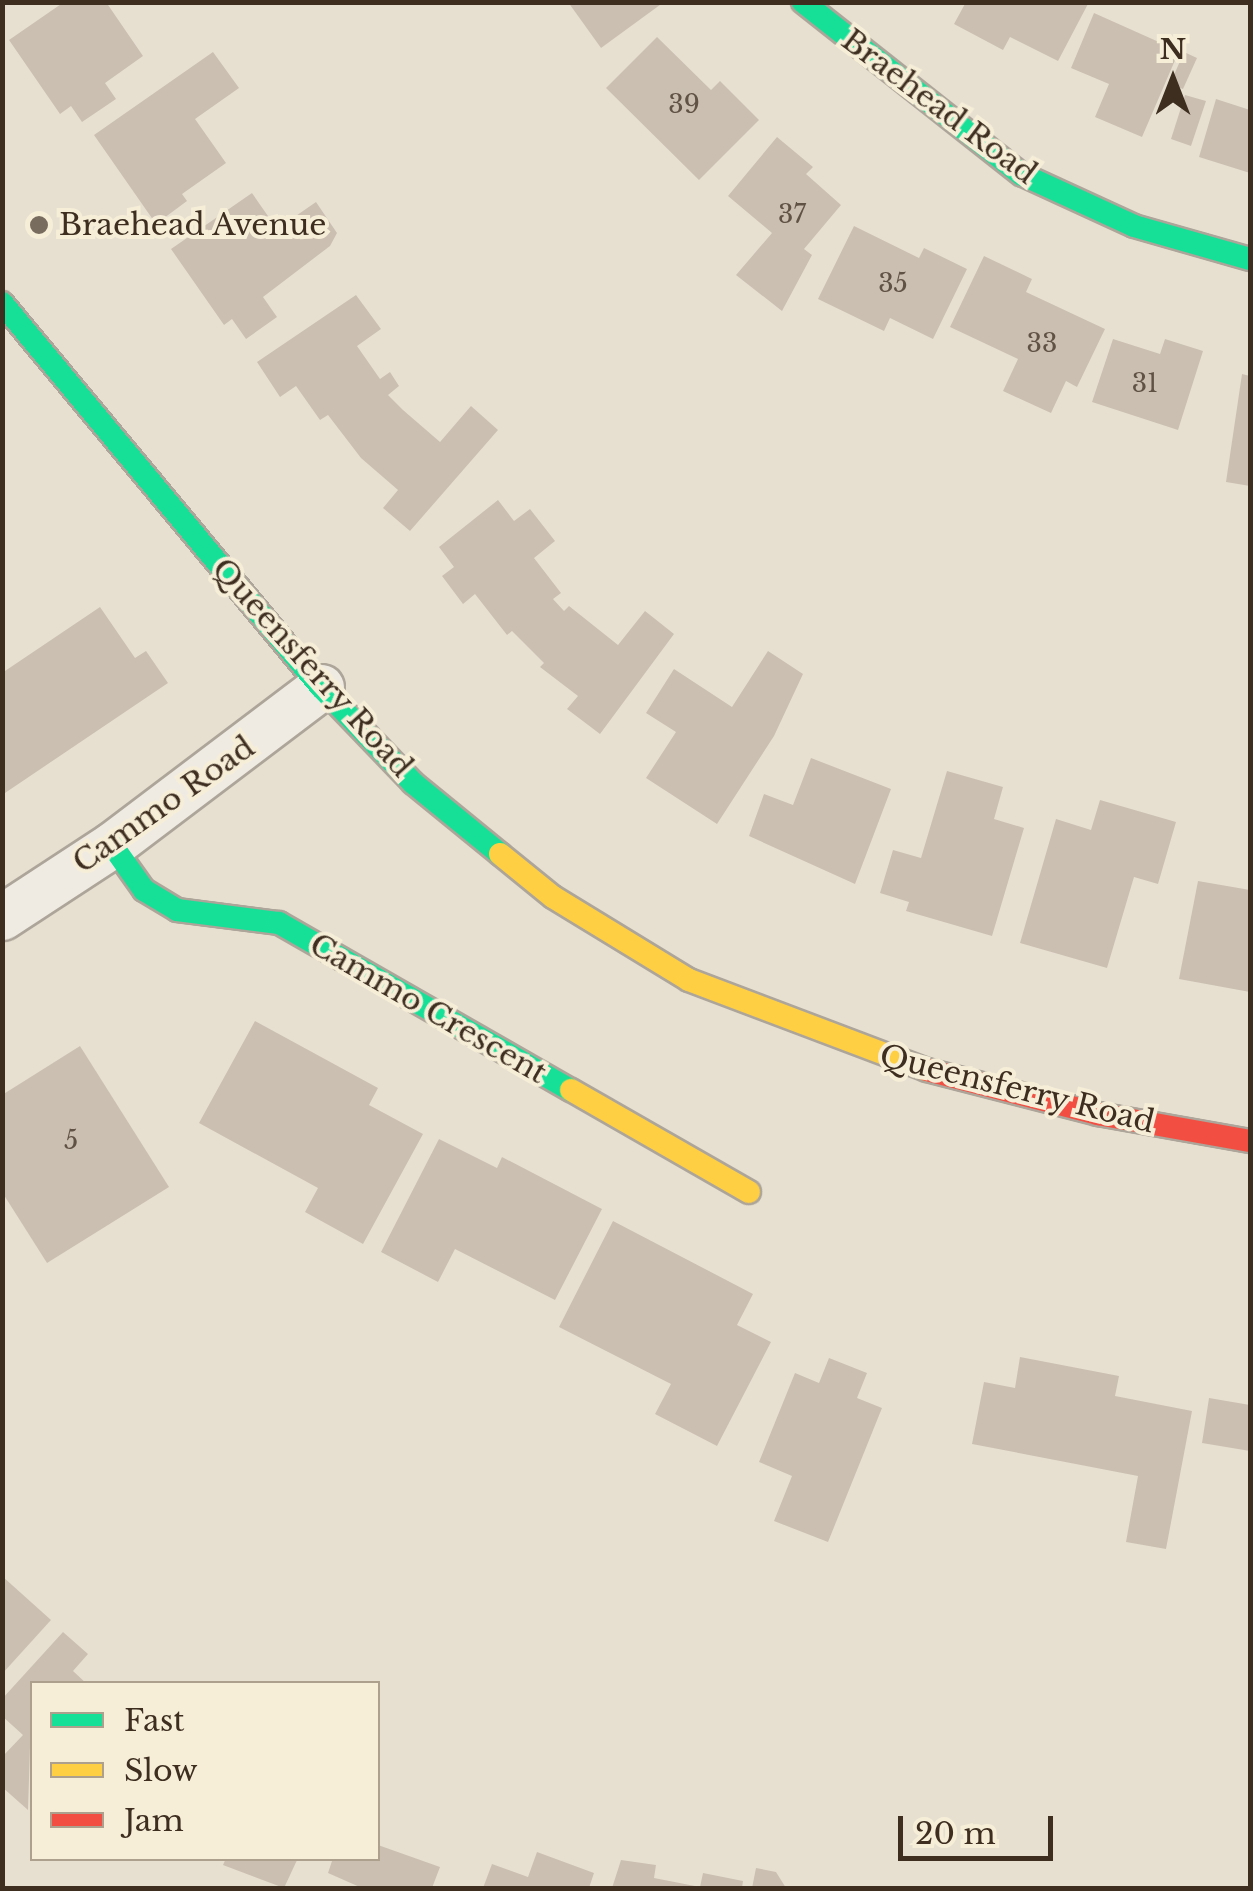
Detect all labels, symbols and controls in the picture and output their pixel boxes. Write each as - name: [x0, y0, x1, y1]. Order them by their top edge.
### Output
- street label: Braehead Road: [835, 22, 1043, 192]
- north arrow: [1123, 30, 1223, 130]
- text: N: [1160, 32, 1186, 67]
- house number: 39: [668, 90, 700, 120]
- house number: 37: [778, 200, 806, 230]
- place label: Braehead Avenue: [59, 207, 328, 243]
- marker: Braehead Avenue: [28, 214, 50, 236]
- house number: 35: [878, 269, 908, 299]
- house number: 33: [1027, 329, 1057, 359]
- house number: 31: [1132, 369, 1158, 399]
- street label: Queensferry Road: [204, 551, 420, 785]
- street label: Cammo Road: [66, 729, 262, 881]
- street label: Cammo Crescent: [303, 927, 553, 1091]
- street label: Queensferry Road: [876, 1037, 1158, 1141]
- house number: 5: [64, 1126, 78, 1156]
- legend: [30, 1681, 380, 1861]
- text: Fast: [124, 1702, 185, 1739]
- text: Slow: [124, 1752, 198, 1789]
- scale bar: [903, 1796, 1058, 1858]
- text: Jam: [124, 1802, 184, 1839]
- text: 20 m: [915, 1815, 996, 1852]

